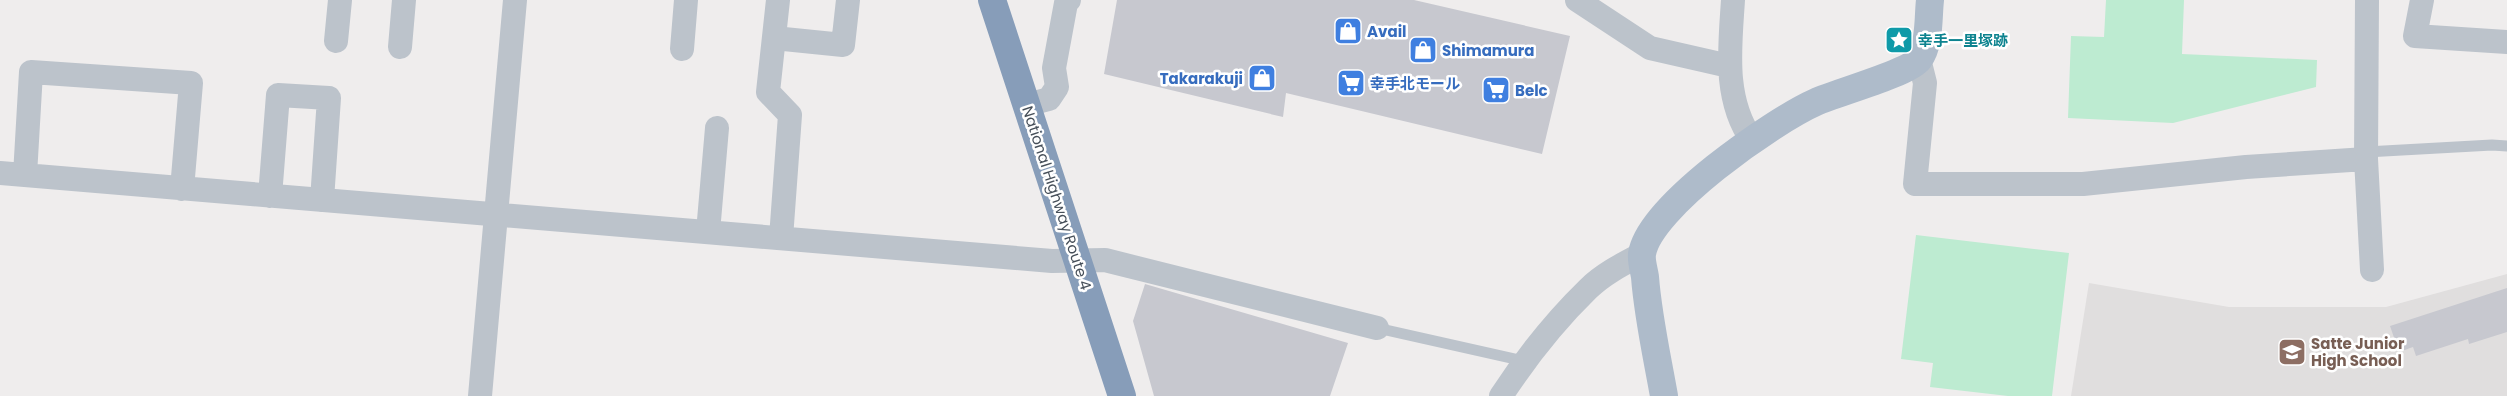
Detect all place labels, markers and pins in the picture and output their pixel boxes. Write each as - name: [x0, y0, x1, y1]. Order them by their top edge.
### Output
- shop icon: Avail: [1333, 16, 1363, 46]
- place label: Avail: [1367, 21, 1406, 42]
- place icon: 幸手一里塚跡: [1884, 25, 1914, 55]
- place label: 幸手一里塚跡: [1918, 30, 2008, 51]
- shop icon: Shimamura: [1408, 35, 1438, 65]
- place label: Shimamura: [1442, 40, 1534, 61]
- shop icon: Takarakuji: [1247, 63, 1277, 93]
- place label: Takarakuji: [1160, 68, 1243, 89]
- supermarket icon: 幸手北モール: [1336, 68, 1366, 98]
- place label: 幸手北モール: [1370, 73, 1460, 94]
- supermarket icon: Belc: [1481, 75, 1511, 105]
- place label: Belc: [1515, 80, 1548, 101]
- place label: Satte Junior High School: [2311, 333, 2405, 371]
- school or university icon: Satte Junior High School: [2277, 337, 2307, 367]

